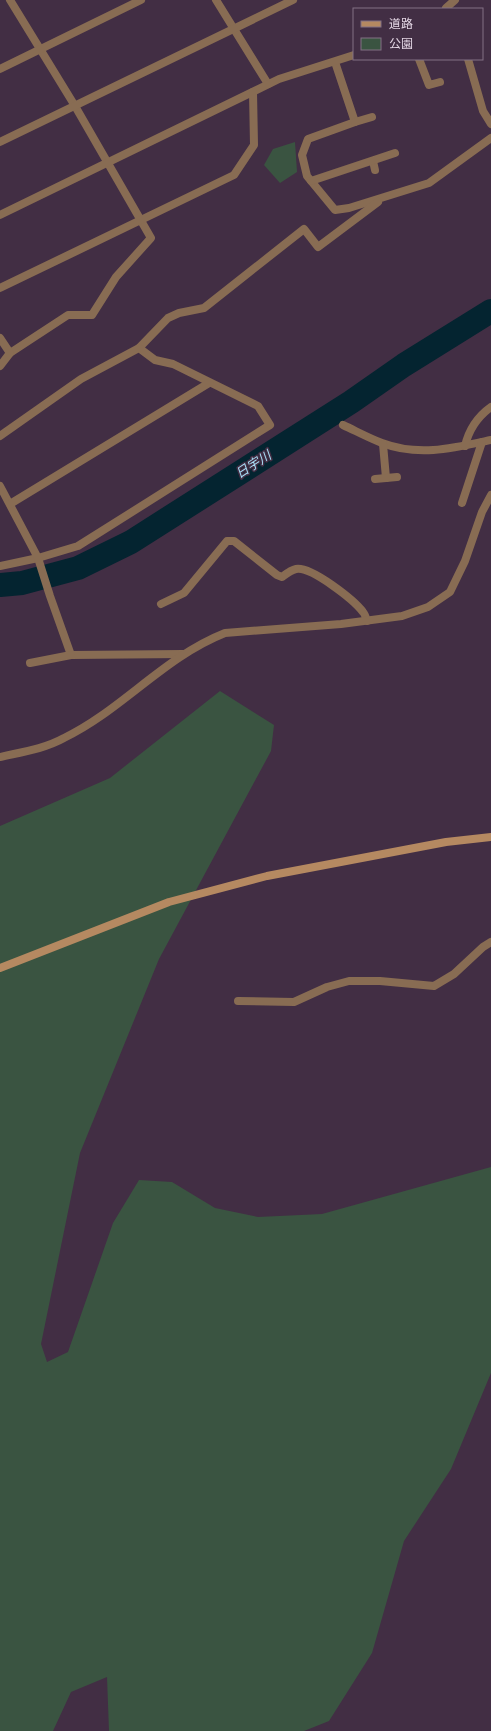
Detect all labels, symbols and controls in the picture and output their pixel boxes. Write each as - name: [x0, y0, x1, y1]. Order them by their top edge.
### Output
- legend: [353, 8, 483, 60]
- text: 道路: [389, 17, 413, 31]
- text: 公園: [389, 37, 413, 51]
- water label: 日宇川: [233, 446, 276, 482]

